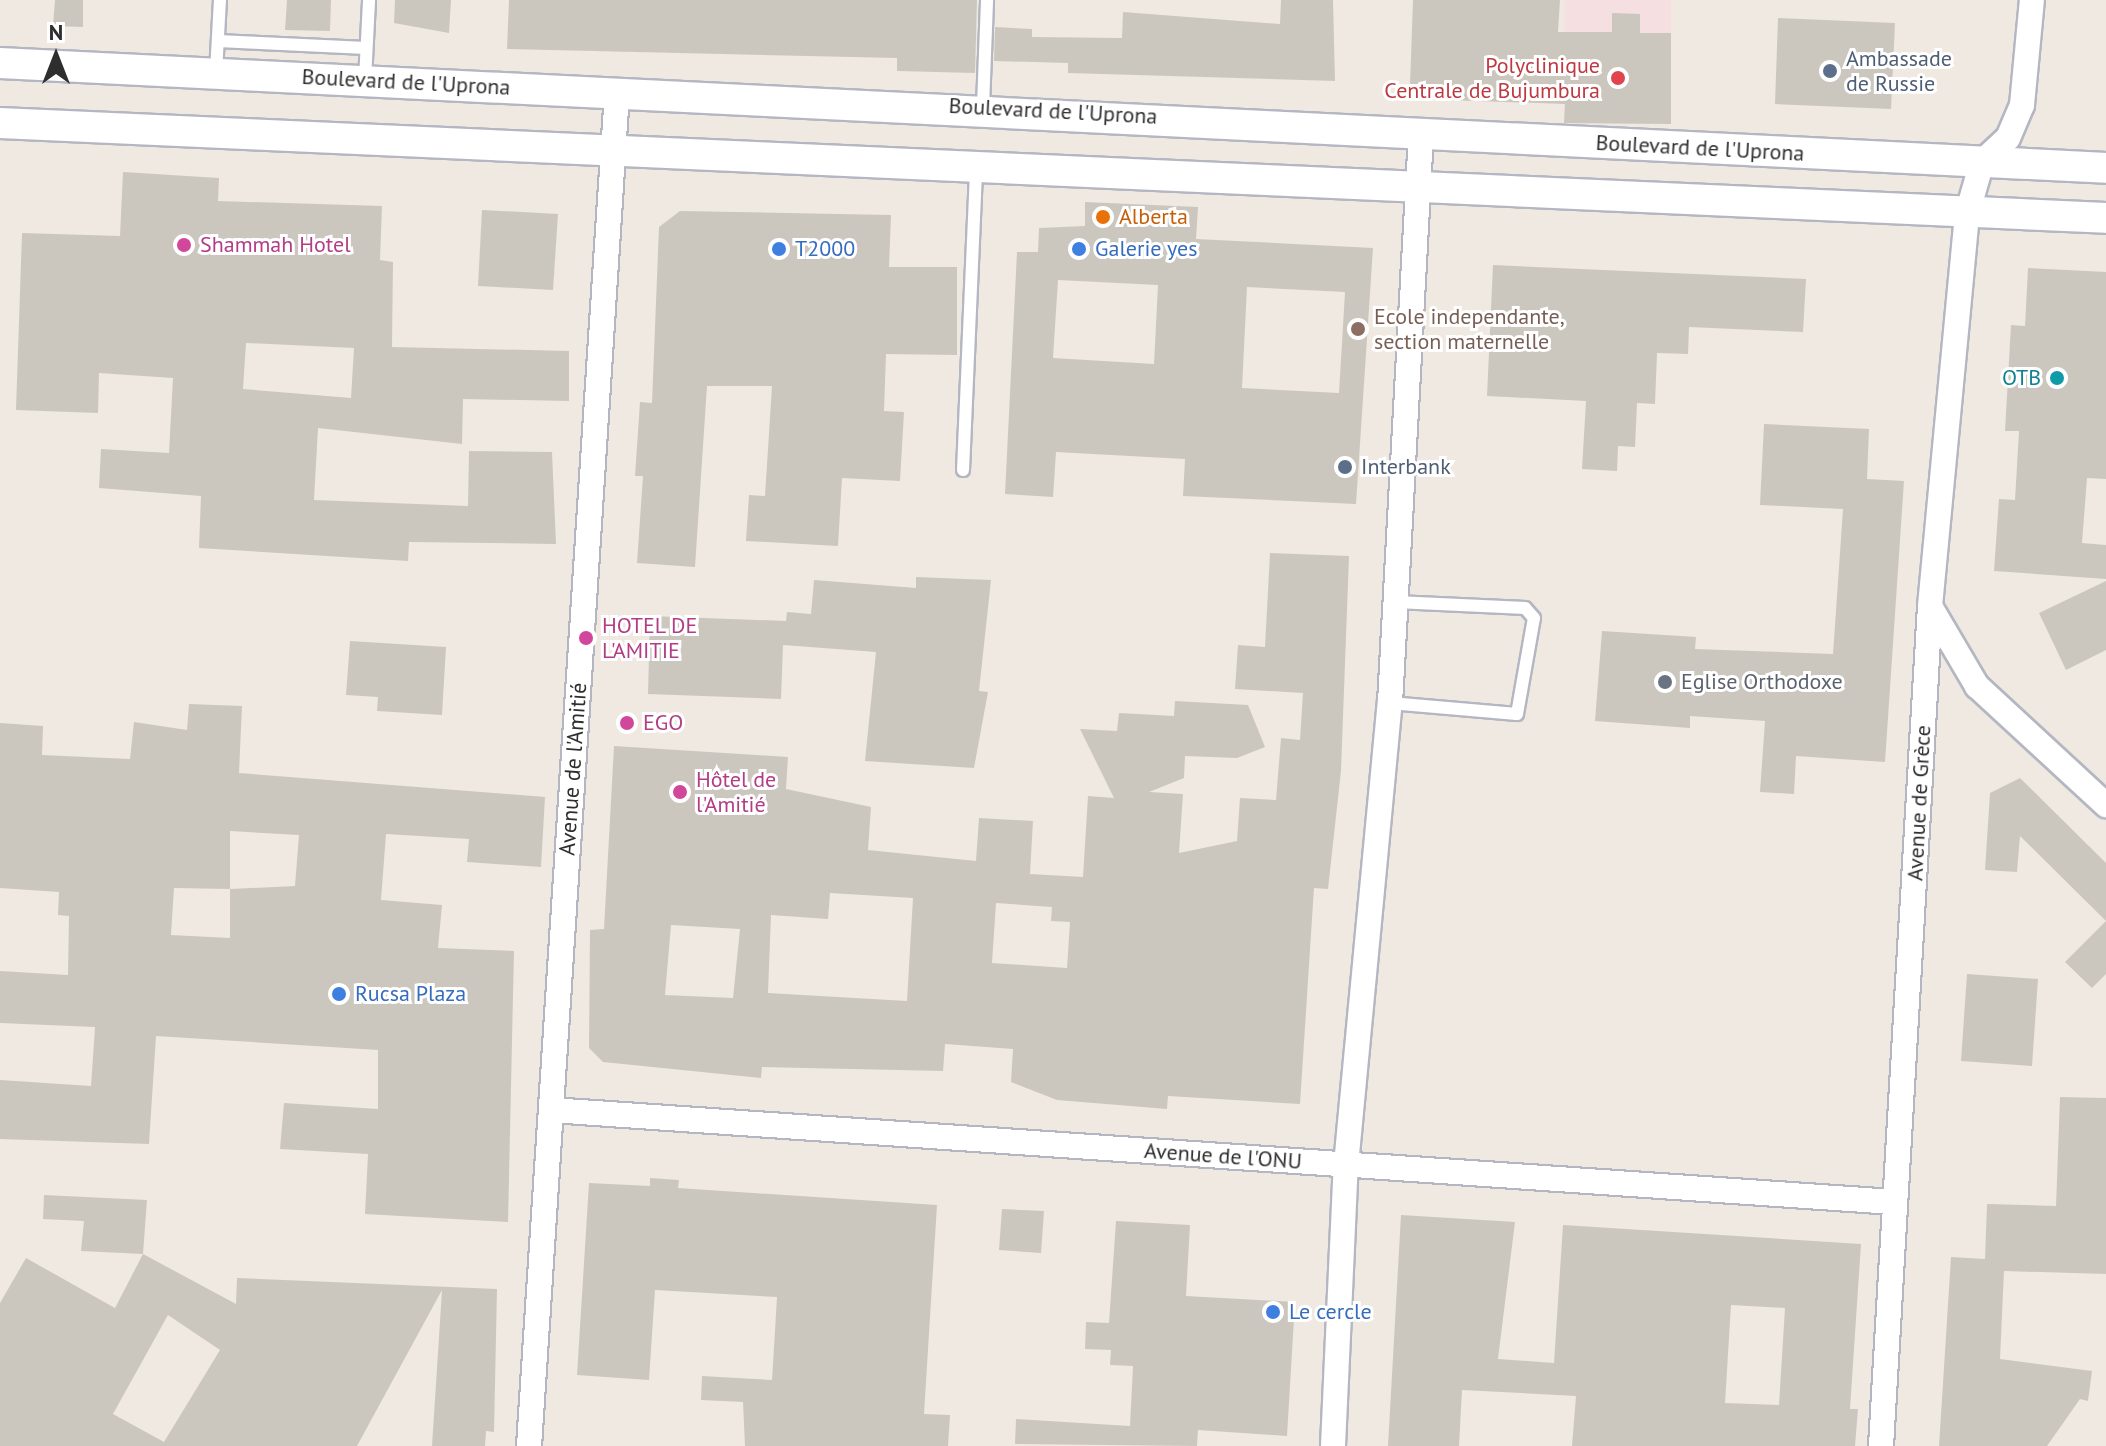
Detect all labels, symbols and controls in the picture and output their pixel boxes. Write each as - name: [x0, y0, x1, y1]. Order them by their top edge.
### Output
- north arrow: [16, 16, 96, 96]
- text: N: [49, 18, 63, 46]
- place label: Ambassade de Russie: [1846, 45, 1952, 96]
- place label: Polyclinique Centrale de Bujumbura: [1384, 52, 1600, 104]
- marker: Ambassade de Russie: [1821, 62, 1839, 80]
- street label: Boulevard de l'Uprona: [301, 63, 511, 101]
- marker: Polyclinique Centrale de Bujumbura: [1607, 67, 1629, 89]
- street label: Boulevard de l'Uprona: [948, 92, 1158, 130]
- street label: Boulevard de l'Uprona: [1595, 129, 1805, 167]
- place label: Alberta: [1119, 204, 1188, 230]
- marker: Alberta: [1094, 208, 1112, 226]
- place label: Shammah Hotel: [200, 232, 351, 258]
- marker: Shammah Hotel: [175, 236, 193, 254]
- place label: T2000: [795, 236, 855, 262]
- place label: Galerie yes: [1095, 236, 1198, 262]
- marker: T2000: [770, 240, 788, 258]
- marker: Galerie yes: [1070, 240, 1088, 258]
- place label: Ecole independante, section maternelle: [1374, 303, 1565, 354]
- marker: Ecole independante, section maternelle: [1349, 320, 1367, 338]
- place label: OTB: [2002, 365, 2041, 391]
- marker: OTB: [2048, 369, 2066, 387]
- place label: Interbank: [1361, 454, 1451, 480]
- marker: Interbank: [1336, 458, 1354, 476]
- place label: HOTEL DE L'AMITIE: [602, 612, 698, 664]
- marker: HOTEL DE L'AMITIE: [577, 629, 595, 647]
- place label: Eglise Orthodoxe: [1681, 669, 1843, 695]
- marker: Eglise Orthodoxe: [1656, 673, 1674, 691]
- street label: Avenue de l'Amitié: [554, 682, 592, 856]
- place label: EGO: [643, 710, 683, 736]
- marker: EGO: [618, 714, 636, 732]
- street label: Avenue de Grèce: [1902, 724, 1936, 882]
- place label: Hôtel de l'Amitié: [696, 766, 776, 818]
- marker: Hôtel de l'Amitié: [671, 783, 689, 801]
- place label: Rucsa Plaza: [355, 981, 466, 1007]
- marker: Rucsa Plaza: [330, 985, 348, 1003]
- street label: Avenue de l'ONU: [1143, 1137, 1303, 1175]
- place label: Le cercle: [1289, 1299, 1372, 1325]
- marker: Le cercle: [1264, 1303, 1282, 1321]

